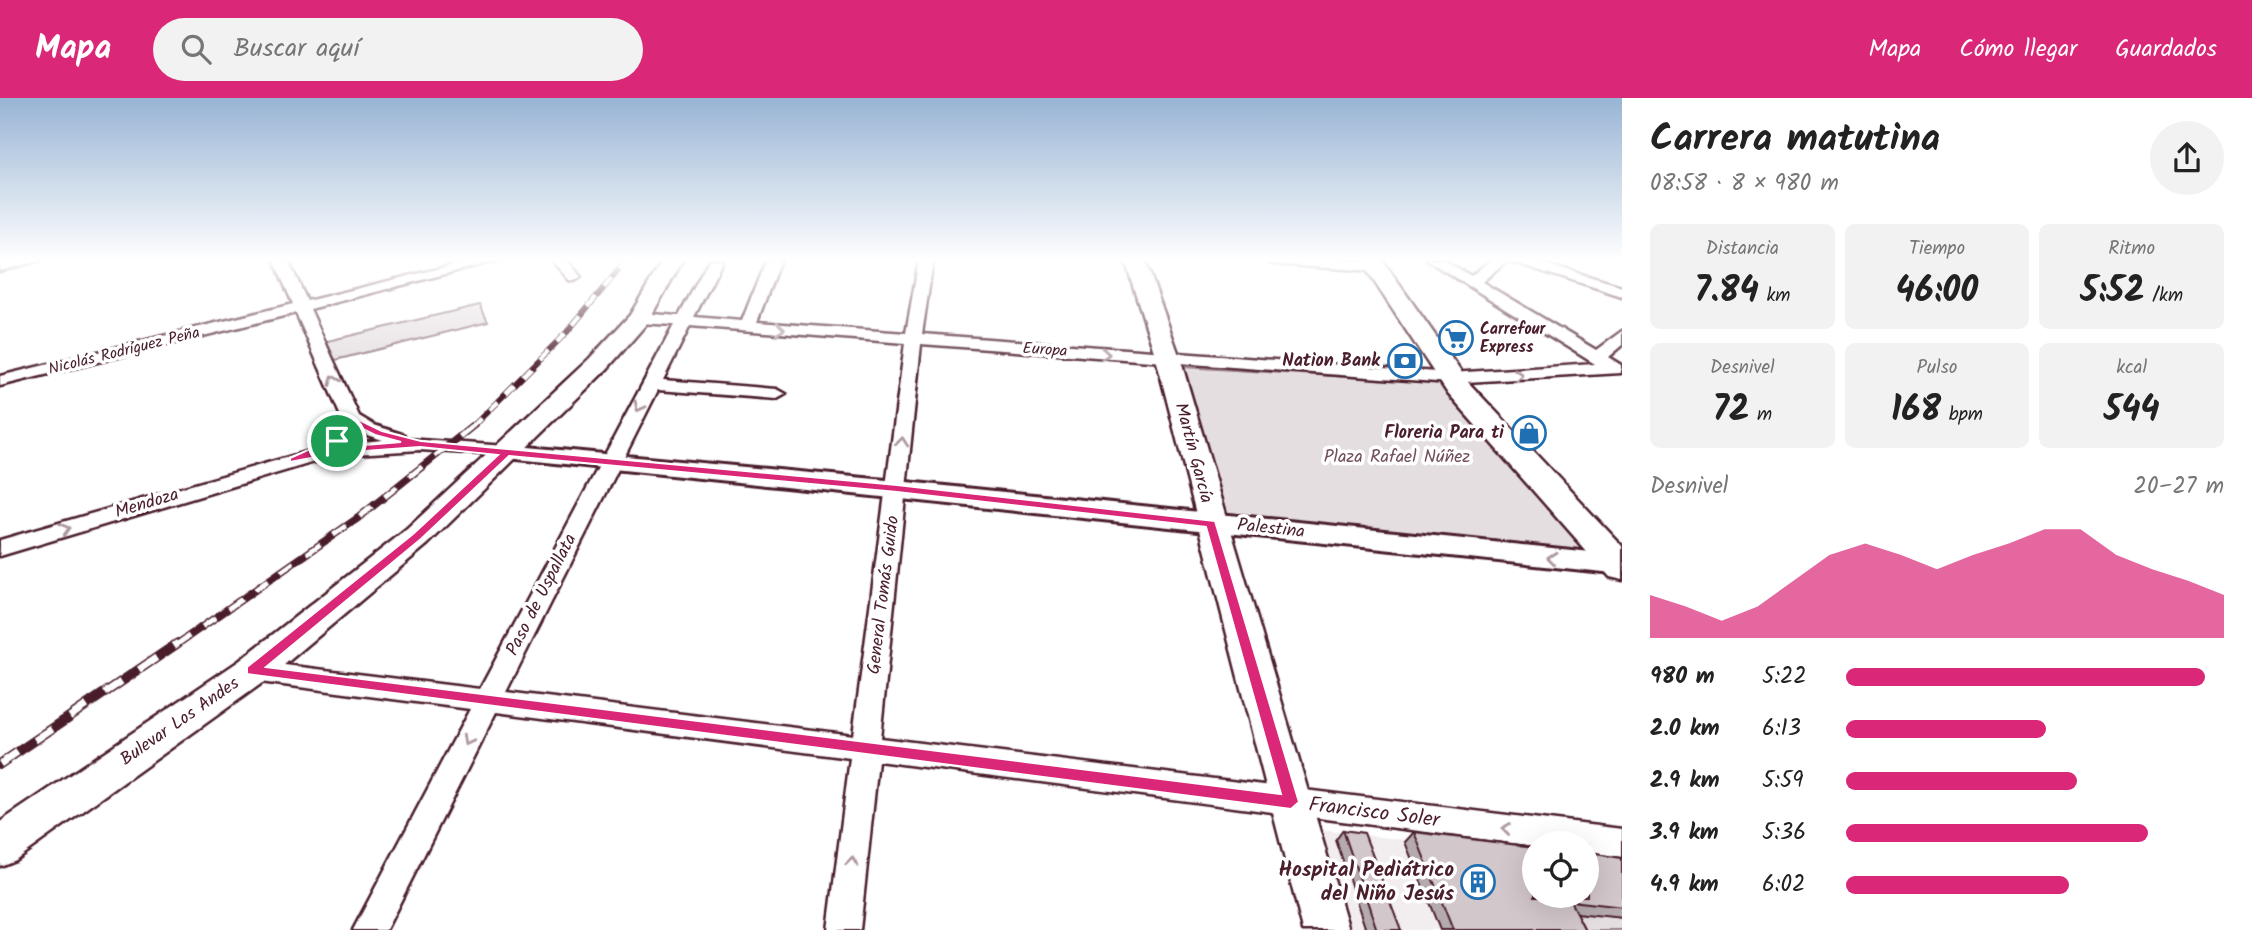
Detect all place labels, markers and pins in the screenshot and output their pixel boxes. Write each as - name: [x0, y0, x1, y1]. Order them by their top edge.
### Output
- place label: Carrefour Express: [1480, 317, 1546, 360]
- supermarket icon: Carrefour Express: [1437, 319, 1475, 357]
- bank icon: Nation Bank: [1386, 342, 1424, 380]
- place label: Nation Bank: [1282, 347, 1381, 376]
- pin: [307, 411, 367, 471]
- shop icon: Floreria Para ti: [1510, 414, 1548, 452]
- place label: Floreria Para ti: [1384, 419, 1504, 448]
- place label: Hospital Pediátrico del Niño Jesús: [1279, 854, 1454, 911]
- building icon: Hospital Pediátrico del Niño Jesús: [1459, 863, 1497, 901]

